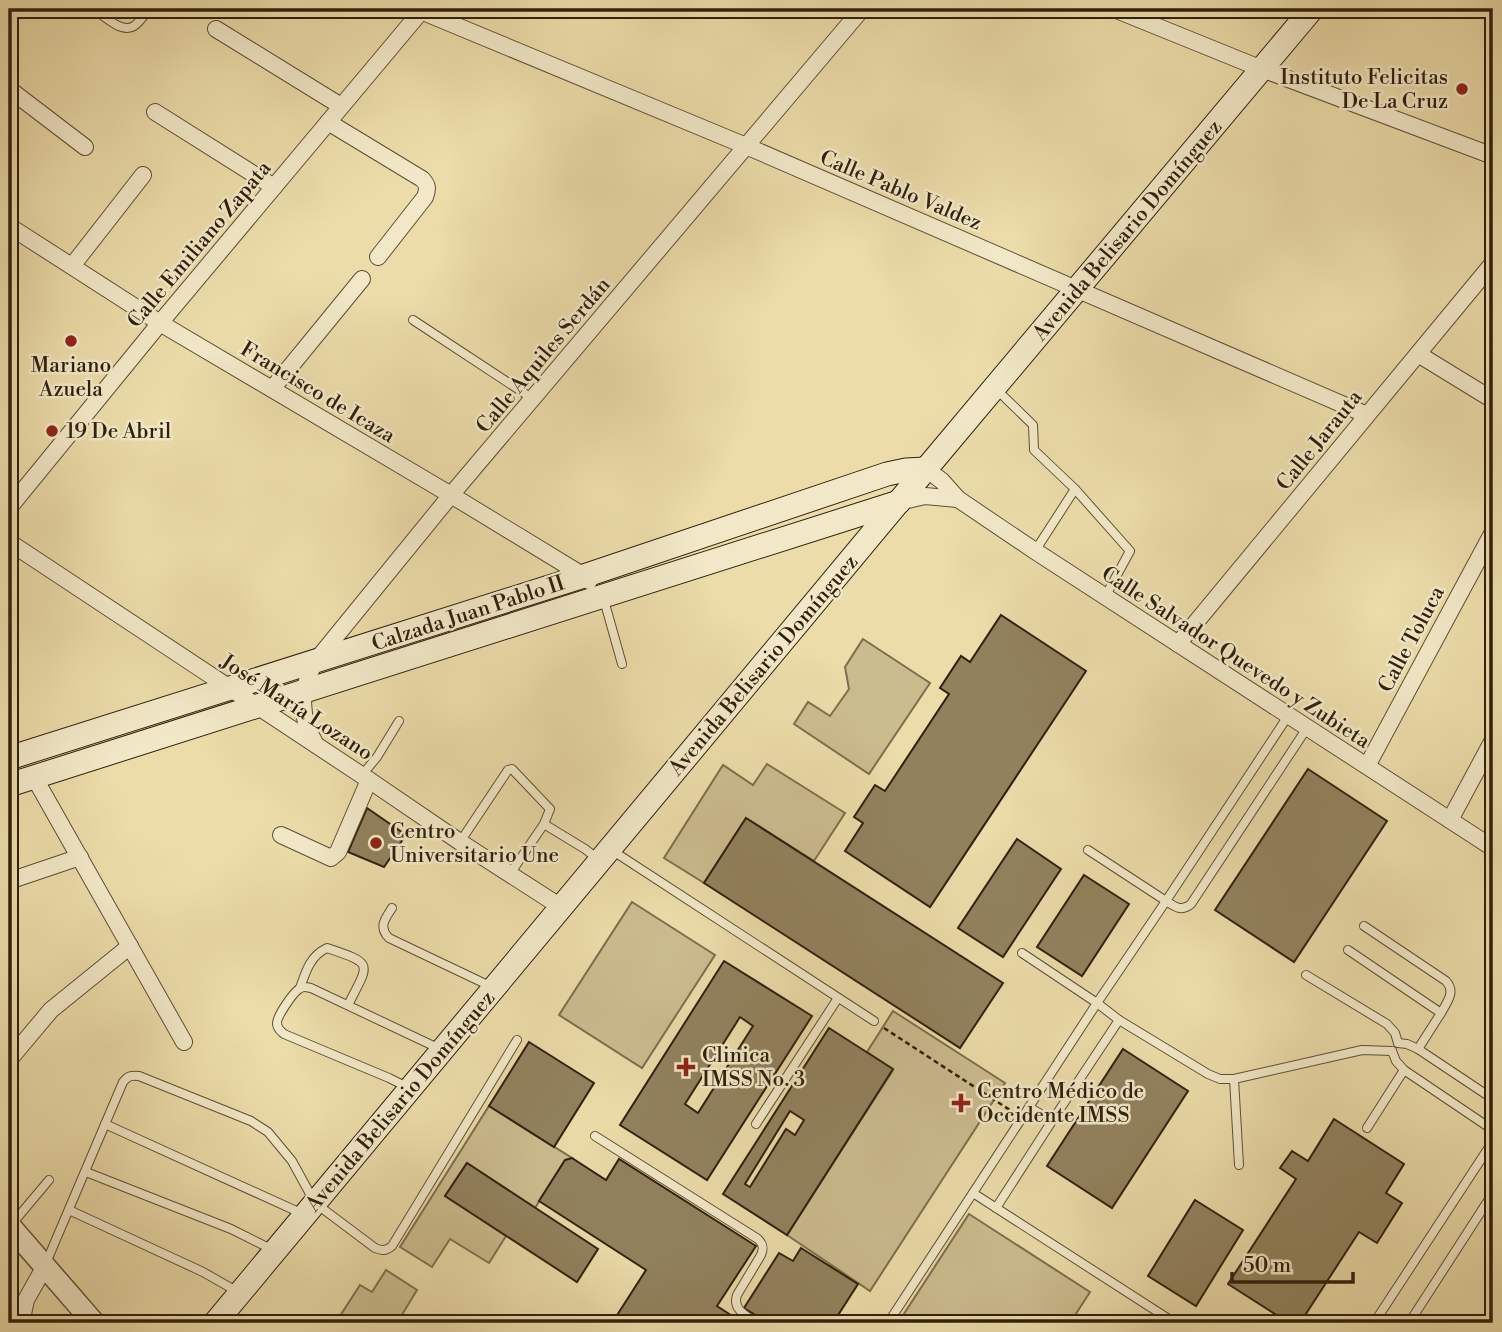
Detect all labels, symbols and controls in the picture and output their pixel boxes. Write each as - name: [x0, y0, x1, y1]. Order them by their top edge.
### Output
- place label: Instituto Felicitas De La Cruz: [1280, 65, 1448, 115]
- marker: Instituto Felicitas De La Cruz: [1454, 81, 1470, 97]
- street label: Avenida Belisario Domínguez: [1027, 115, 1228, 347]
- street label: Calle Pablo Valdez: [816, 145, 985, 237]
- street label: Calle Emiliano Zapata: [122, 156, 277, 333]
- street label: Calle Aquiles Serdán: [471, 272, 617, 439]
- marker: Mariano Azuela: [63, 333, 79, 349]
- street label: Francisco de Icaza: [235, 336, 400, 449]
- place label: Mariano Azuela: [31, 353, 111, 403]
- street label: Calle Jarauta: [1271, 385, 1368, 496]
- place label: 19 De Abril: [66, 419, 171, 445]
- marker: 19 De Abril: [44, 423, 60, 439]
- street label: Avenida Belisario Domínguez: [663, 550, 864, 782]
- street label: Calle Salvador Quevedo y Zubieta: [1096, 561, 1375, 755]
- street label: Calzada Juan Pablo II: [369, 570, 568, 657]
- street label: Calle Toluca: [1373, 582, 1451, 697]
- street label: José María Lozano: [215, 648, 377, 767]
- place label: Centro Universitario Une: [390, 819, 559, 869]
- marker: Centro Universitario Une: [368, 835, 384, 851]
- street label: Avenida Belisario Domínguez: [300, 986, 501, 1218]
- place label: Clinica IMSS No. 3: [702, 1043, 805, 1093]
- marker: Clinica IMSS No. 3: [676, 1057, 696, 1077]
- place label: Centro Médico de Occidente IMSS: [977, 1079, 1144, 1129]
- marker: Centro Médico de Occidente IMSS: [951, 1093, 971, 1113]
- scale bar: [1232, 1241, 1353, 1285]
- text: 50 m: [1243, 1253, 1291, 1279]

